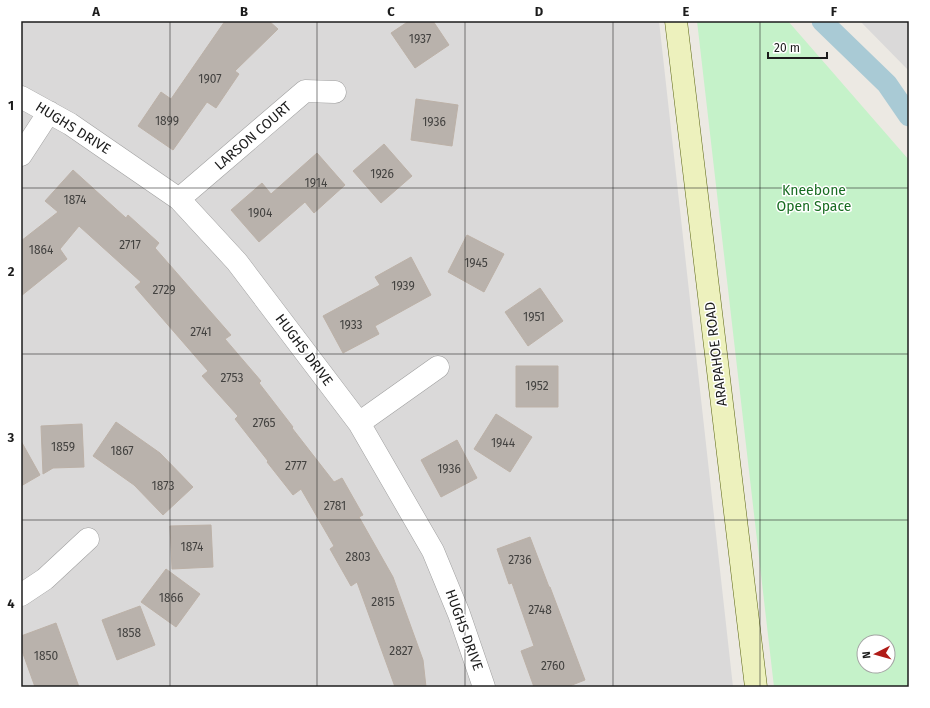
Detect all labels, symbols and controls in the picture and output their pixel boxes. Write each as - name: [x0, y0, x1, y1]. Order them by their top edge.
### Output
- text: A: [91, 4, 100, 19]
- text: B: [240, 4, 248, 19]
- text: C: [387, 4, 395, 19]
- text: D: [535, 4, 544, 19]
- text: E: [683, 4, 690, 19]
- text: F: [831, 4, 838, 19]
- house number: 1937: [409, 32, 431, 46]
- scale bar: [768, 34, 827, 60]
- text: 20 m: [774, 41, 800, 55]
- house number: 1907: [198, 72, 222, 86]
- text: 1: [8, 98, 14, 113]
- street label: HUGHS DRIVE: [32, 98, 114, 158]
- street label: LARSON COURT: [211, 98, 295, 174]
- house number: 1899: [155, 114, 179, 128]
- house number: 1936: [422, 115, 446, 129]
- house number: 1926: [370, 167, 394, 181]
- house number: 1914: [305, 176, 328, 190]
- park label: Kneebone Open Space: [776, 182, 852, 215]
- house number: 1874: [64, 193, 87, 207]
- house number: 1904: [248, 206, 273, 220]
- house number: 2717: [119, 238, 141, 252]
- house number: 1864: [29, 243, 54, 257]
- house number: 1945: [464, 256, 488, 270]
- text: 2: [8, 264, 15, 279]
- house number: 1939: [391, 279, 415, 293]
- house number: 2729: [152, 283, 176, 297]
- street label: ARAPAHOE ROAD: [701, 301, 731, 407]
- house number: 1951: [523, 310, 545, 324]
- street label: HUGHS DRIVE: [272, 311, 336, 389]
- house number: 1933: [339, 318, 363, 332]
- house number: 2741: [190, 325, 212, 339]
- house number: 2753: [221, 371, 243, 385]
- house number: 1952: [525, 379, 549, 393]
- house number: 2765: [252, 416, 276, 430]
- text: 3: [7, 430, 15, 445]
- house number: 1944: [491, 436, 516, 450]
- house number: 1859: [51, 440, 75, 454]
- house number: 1867: [110, 444, 134, 458]
- house number: 2777: [285, 459, 307, 473]
- house number: 1936: [437, 462, 461, 476]
- house number: 1873: [152, 479, 174, 493]
- house number: 2781: [324, 499, 346, 513]
- house number: 1874: [181, 540, 204, 554]
- house number: 2803: [345, 550, 371, 564]
- house number: 2736: [508, 553, 532, 567]
- street label: HUGHS DRIVE: [441, 587, 487, 673]
- house number: 1866: [159, 591, 183, 605]
- house number: 2815: [371, 595, 395, 609]
- text: 4: [7, 596, 15, 611]
- house number: 2748: [528, 603, 552, 617]
- house number: 1858: [117, 626, 142, 640]
- north arrow: [856, 634, 896, 674]
- house number: 2827: [389, 644, 413, 658]
- house number: 1850: [34, 649, 59, 663]
- text: N: [860, 651, 873, 659]
- house number: 2760: [541, 659, 565, 673]

